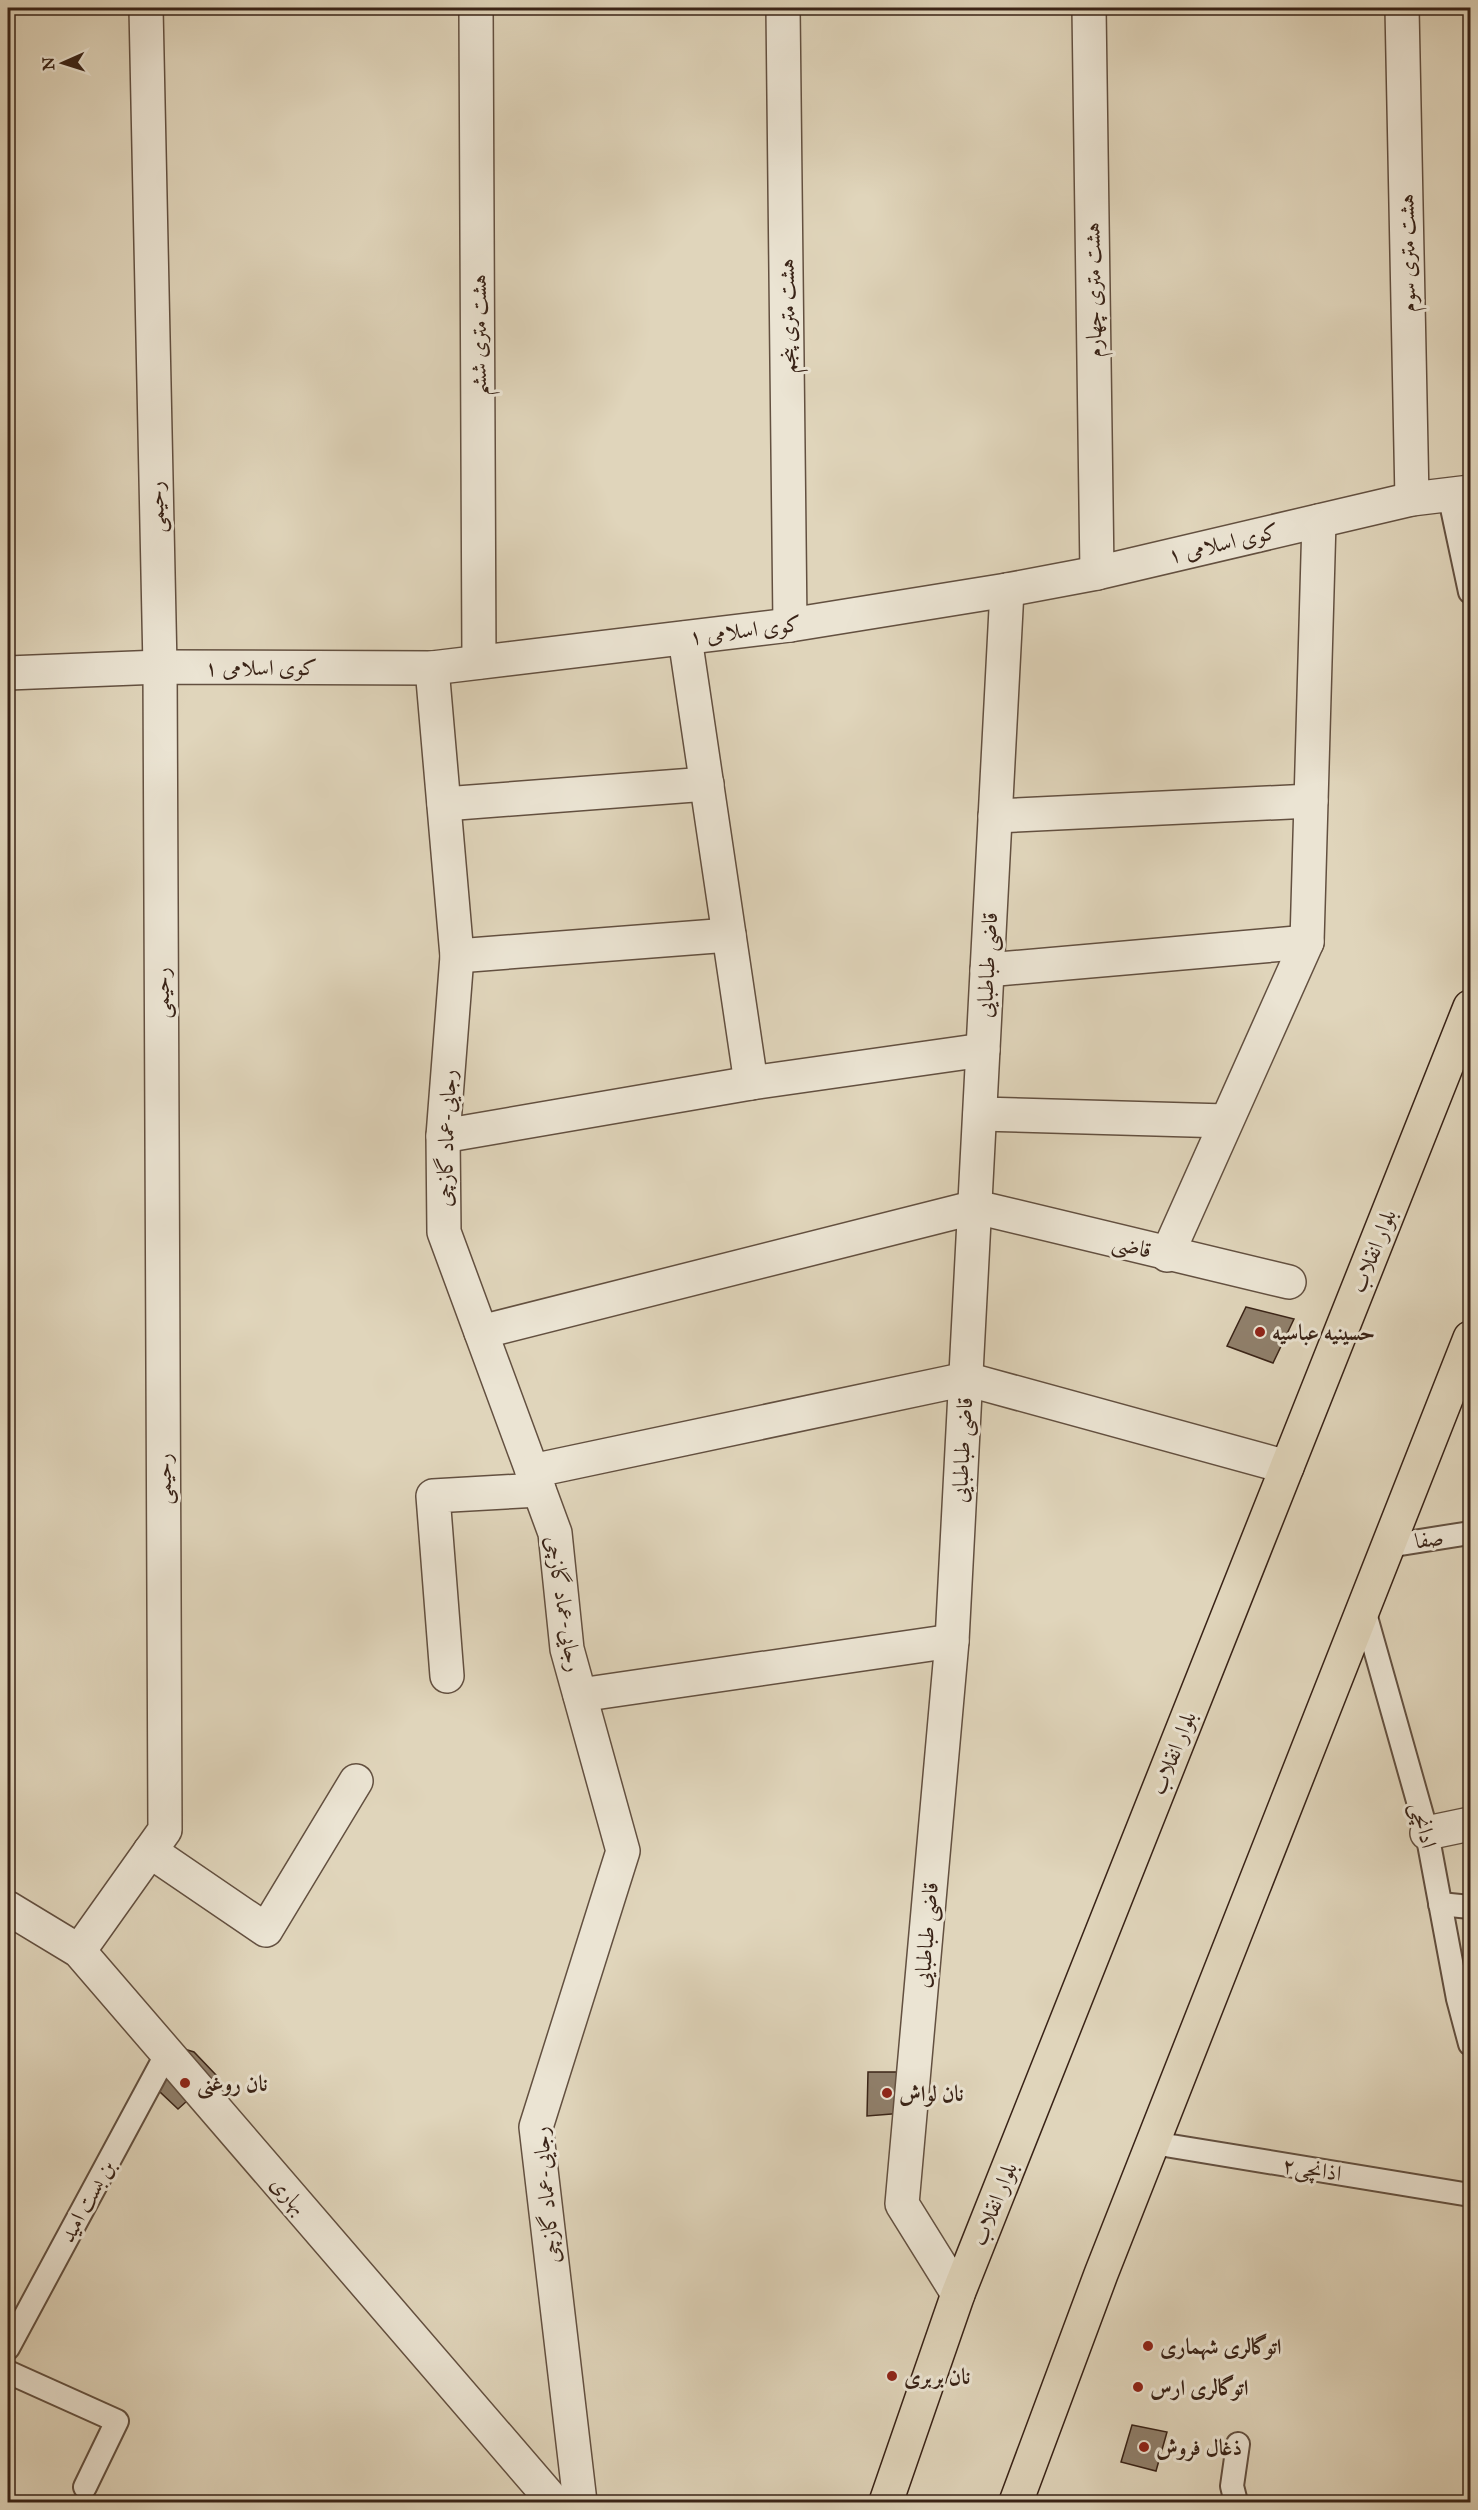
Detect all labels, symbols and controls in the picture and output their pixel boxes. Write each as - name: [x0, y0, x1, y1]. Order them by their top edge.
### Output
- north arrow: [33, 33, 93, 93]
- text: N: [39, 56, 58, 71]
- street label: هشت متری سوم: [1392, 193, 1428, 313]
- street label: هشت متری چهارم: [1078, 222, 1114, 358]
- street label: هشت متری پنجم: [772, 258, 809, 374]
- street label: هشت متری ششم: [465, 274, 500, 396]
- street label: رحیمی: [142, 481, 172, 533]
- street label: کوی اسلامی ۱: [1165, 517, 1281, 569]
- street label: کوی اسلامی ۱: [687, 610, 803, 650]
- street label: کوی اسلامی ۱: [205, 654, 317, 681]
- street label: قاضی طباطبایی: [971, 911, 1005, 1019]
- street label: رحیمی: [148, 967, 177, 1019]
- street label: رجایی-عماد گازچی: [430, 1069, 464, 1207]
- street label: بلوار انقلاب: [1344, 1205, 1402, 1297]
- street label: قاضی: [1109, 1228, 1154, 1266]
- place label: حسینیه عباسیه: [1272, 1319, 1375, 1346]
- marker: حسینیه عباسیه: [1253, 1325, 1267, 1339]
- street label: قاضی طباطبایی: [946, 1396, 980, 1504]
- street label: رحیمی: [150, 1453, 179, 1505]
- street label: صفا: [1413, 1523, 1445, 1555]
- street label: رجایی-عماد گازچی: [538, 1534, 588, 1674]
- street label: بلوار انقلاب: [1144, 1707, 1202, 1799]
- street label: ادانچی: [1403, 1799, 1443, 1851]
- street label: قاضی طباطبایی: [908, 1881, 946, 1989]
- place label: نان روغنی: [197, 2070, 268, 2099]
- marker: نان روغنی: [178, 2076, 192, 2090]
- place label: نان لواش: [899, 2080, 964, 2107]
- marker: نان لواش: [880, 2086, 894, 2100]
- street label: رجایی-عماد گازچی: [527, 2125, 567, 2265]
- street label: اذانچی۲: [1280, 2151, 1343, 2189]
- street label: بن بست امید: [53, 2155, 121, 2247]
- street label: بلوار انقلاب: [965, 2158, 1023, 2250]
- street label: بهاری: [264, 2170, 313, 2220]
- place label: اتوگالری شهماری: [1160, 2333, 1282, 2361]
- marker: اتوگالری شهماری: [1141, 2339, 1155, 2353]
- place label: نان بربری: [904, 2363, 970, 2390]
- marker: نان بربری: [885, 2369, 899, 2383]
- place label: اتوگالری ارس: [1150, 2374, 1248, 2401]
- marker: اتوگالری ارس: [1131, 2380, 1145, 2394]
- place label: ذغال فروش: [1156, 2434, 1242, 2462]
- marker: ذغال فروش: [1137, 2440, 1151, 2454]

